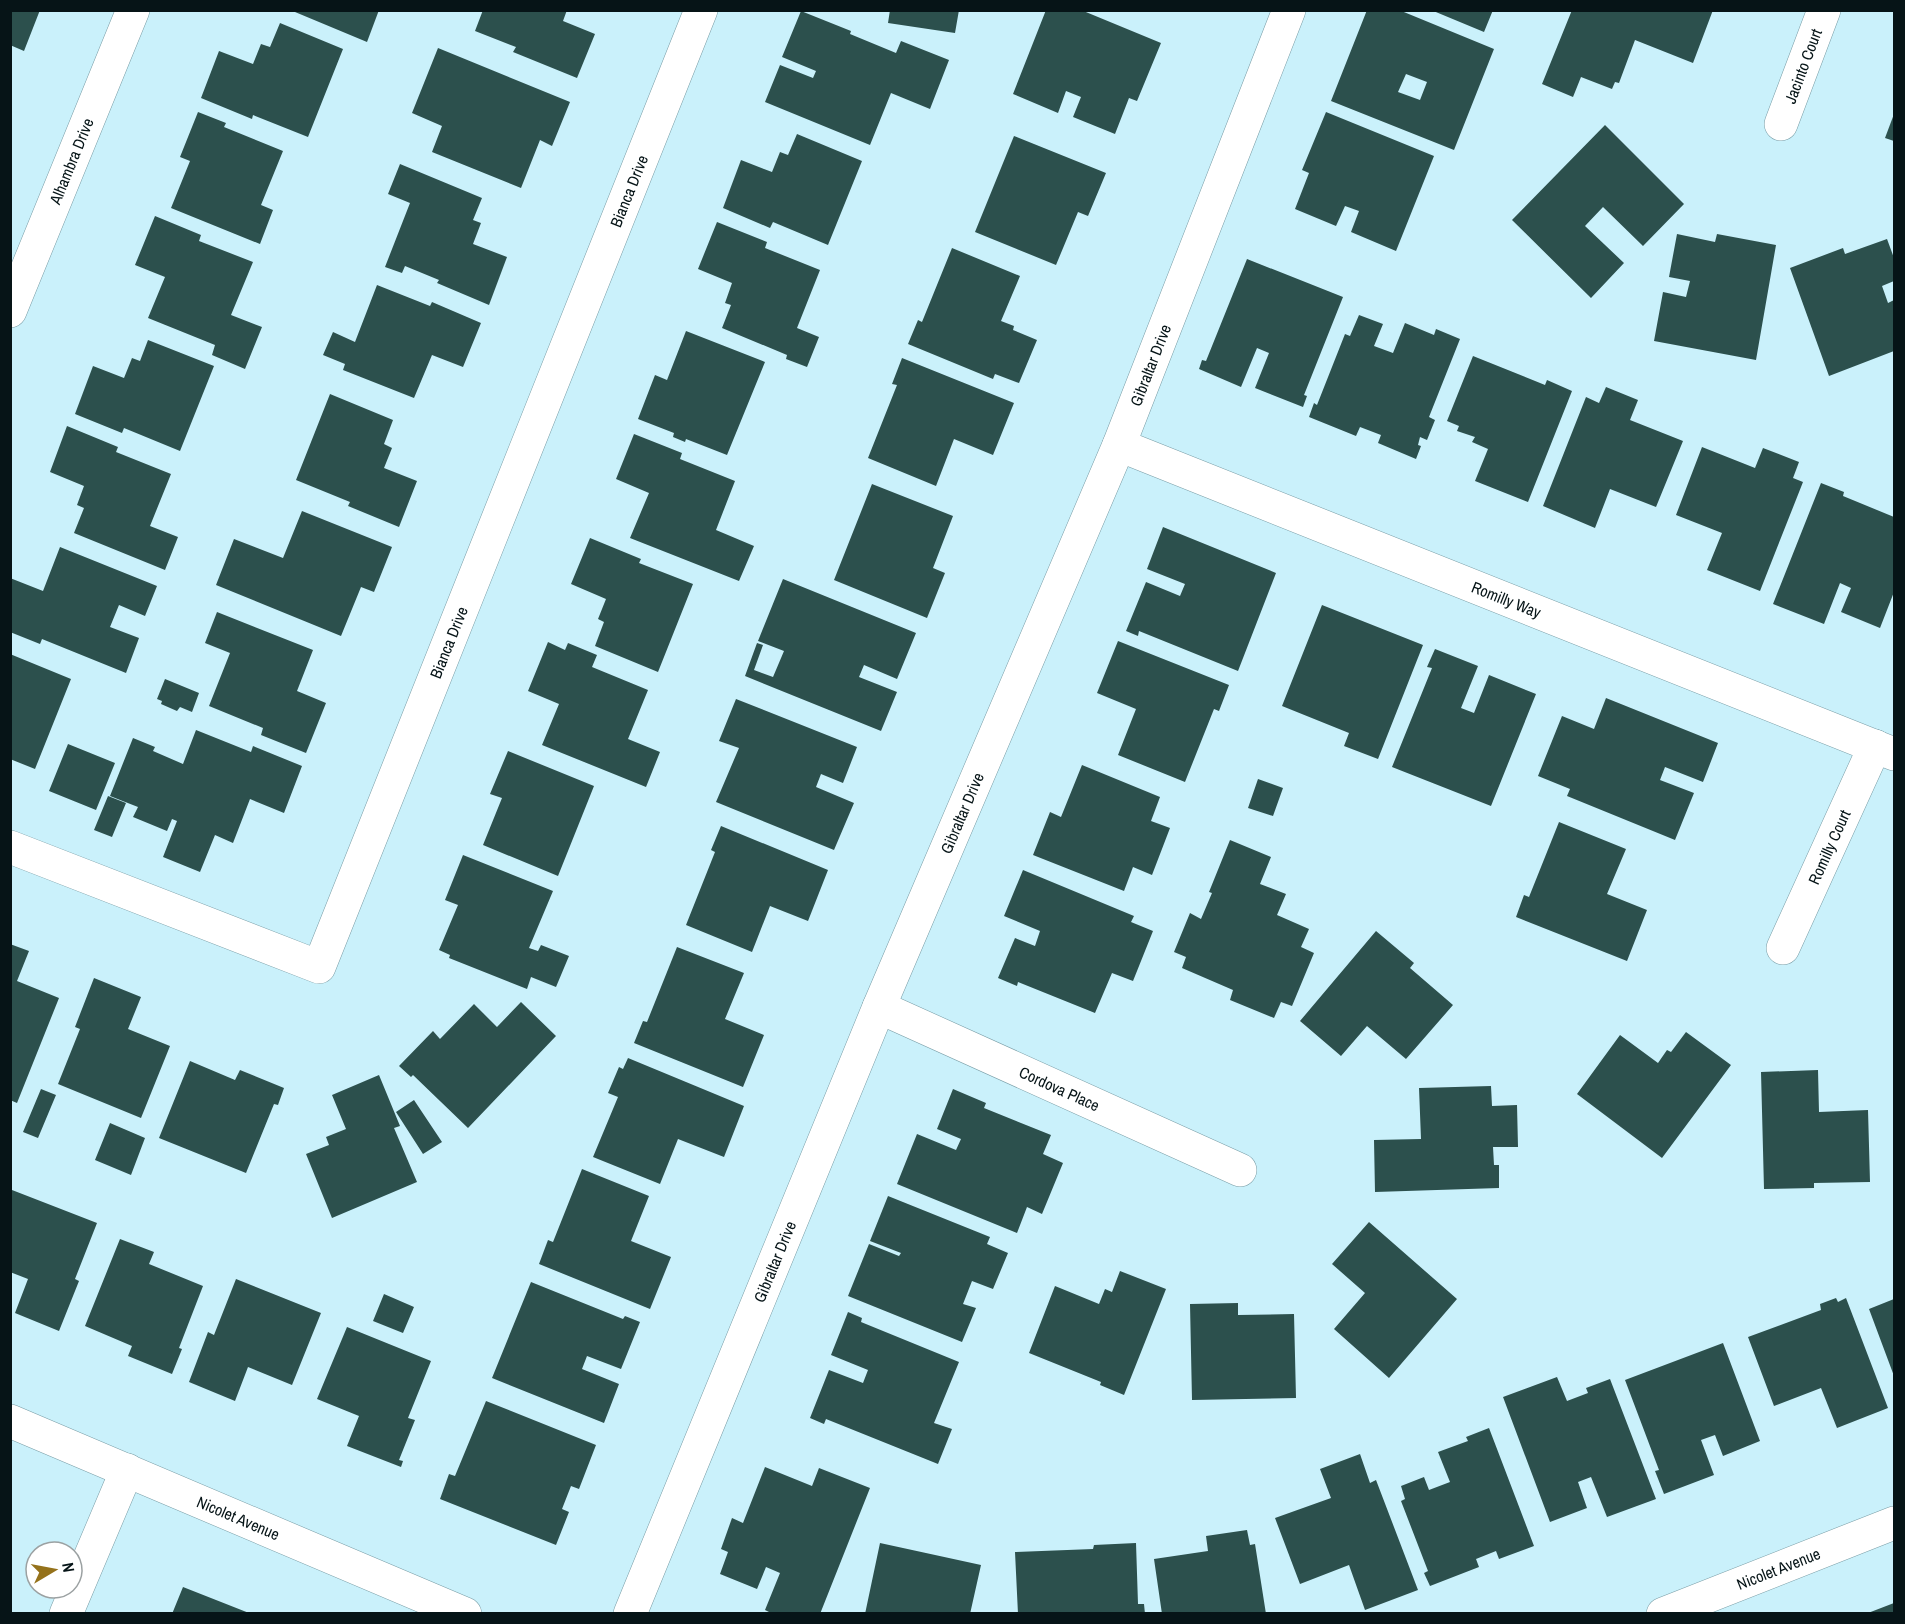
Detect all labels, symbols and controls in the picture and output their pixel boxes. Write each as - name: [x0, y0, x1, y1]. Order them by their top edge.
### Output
- street label: Jacinto Court: [1779, 25, 1827, 106]
- street label: Alhambra Drive: [43, 115, 99, 208]
- street label: Bianca Drive: [604, 152, 653, 230]
- street label: Gibraltar Drive: [1124, 321, 1176, 409]
- street label: Romilly Way: [1468, 576, 1545, 623]
- street label: Bianca Drive: [424, 603, 473, 682]
- street label: Gibraltar Drive: [935, 769, 989, 857]
- street label: Romilly Court: [1803, 806, 1856, 888]
- street label: Cordova Place: [1016, 1061, 1103, 1116]
- street label: Gibraltar Drive: [748, 1217, 801, 1306]
- street label: Nicolet Avenue: [193, 1491, 283, 1545]
- north arrow: [24, 1540, 84, 1600]
- street label: Nicolet Avenue: [1733, 1542, 1823, 1595]
- text: N: [57, 1561, 80, 1574]

